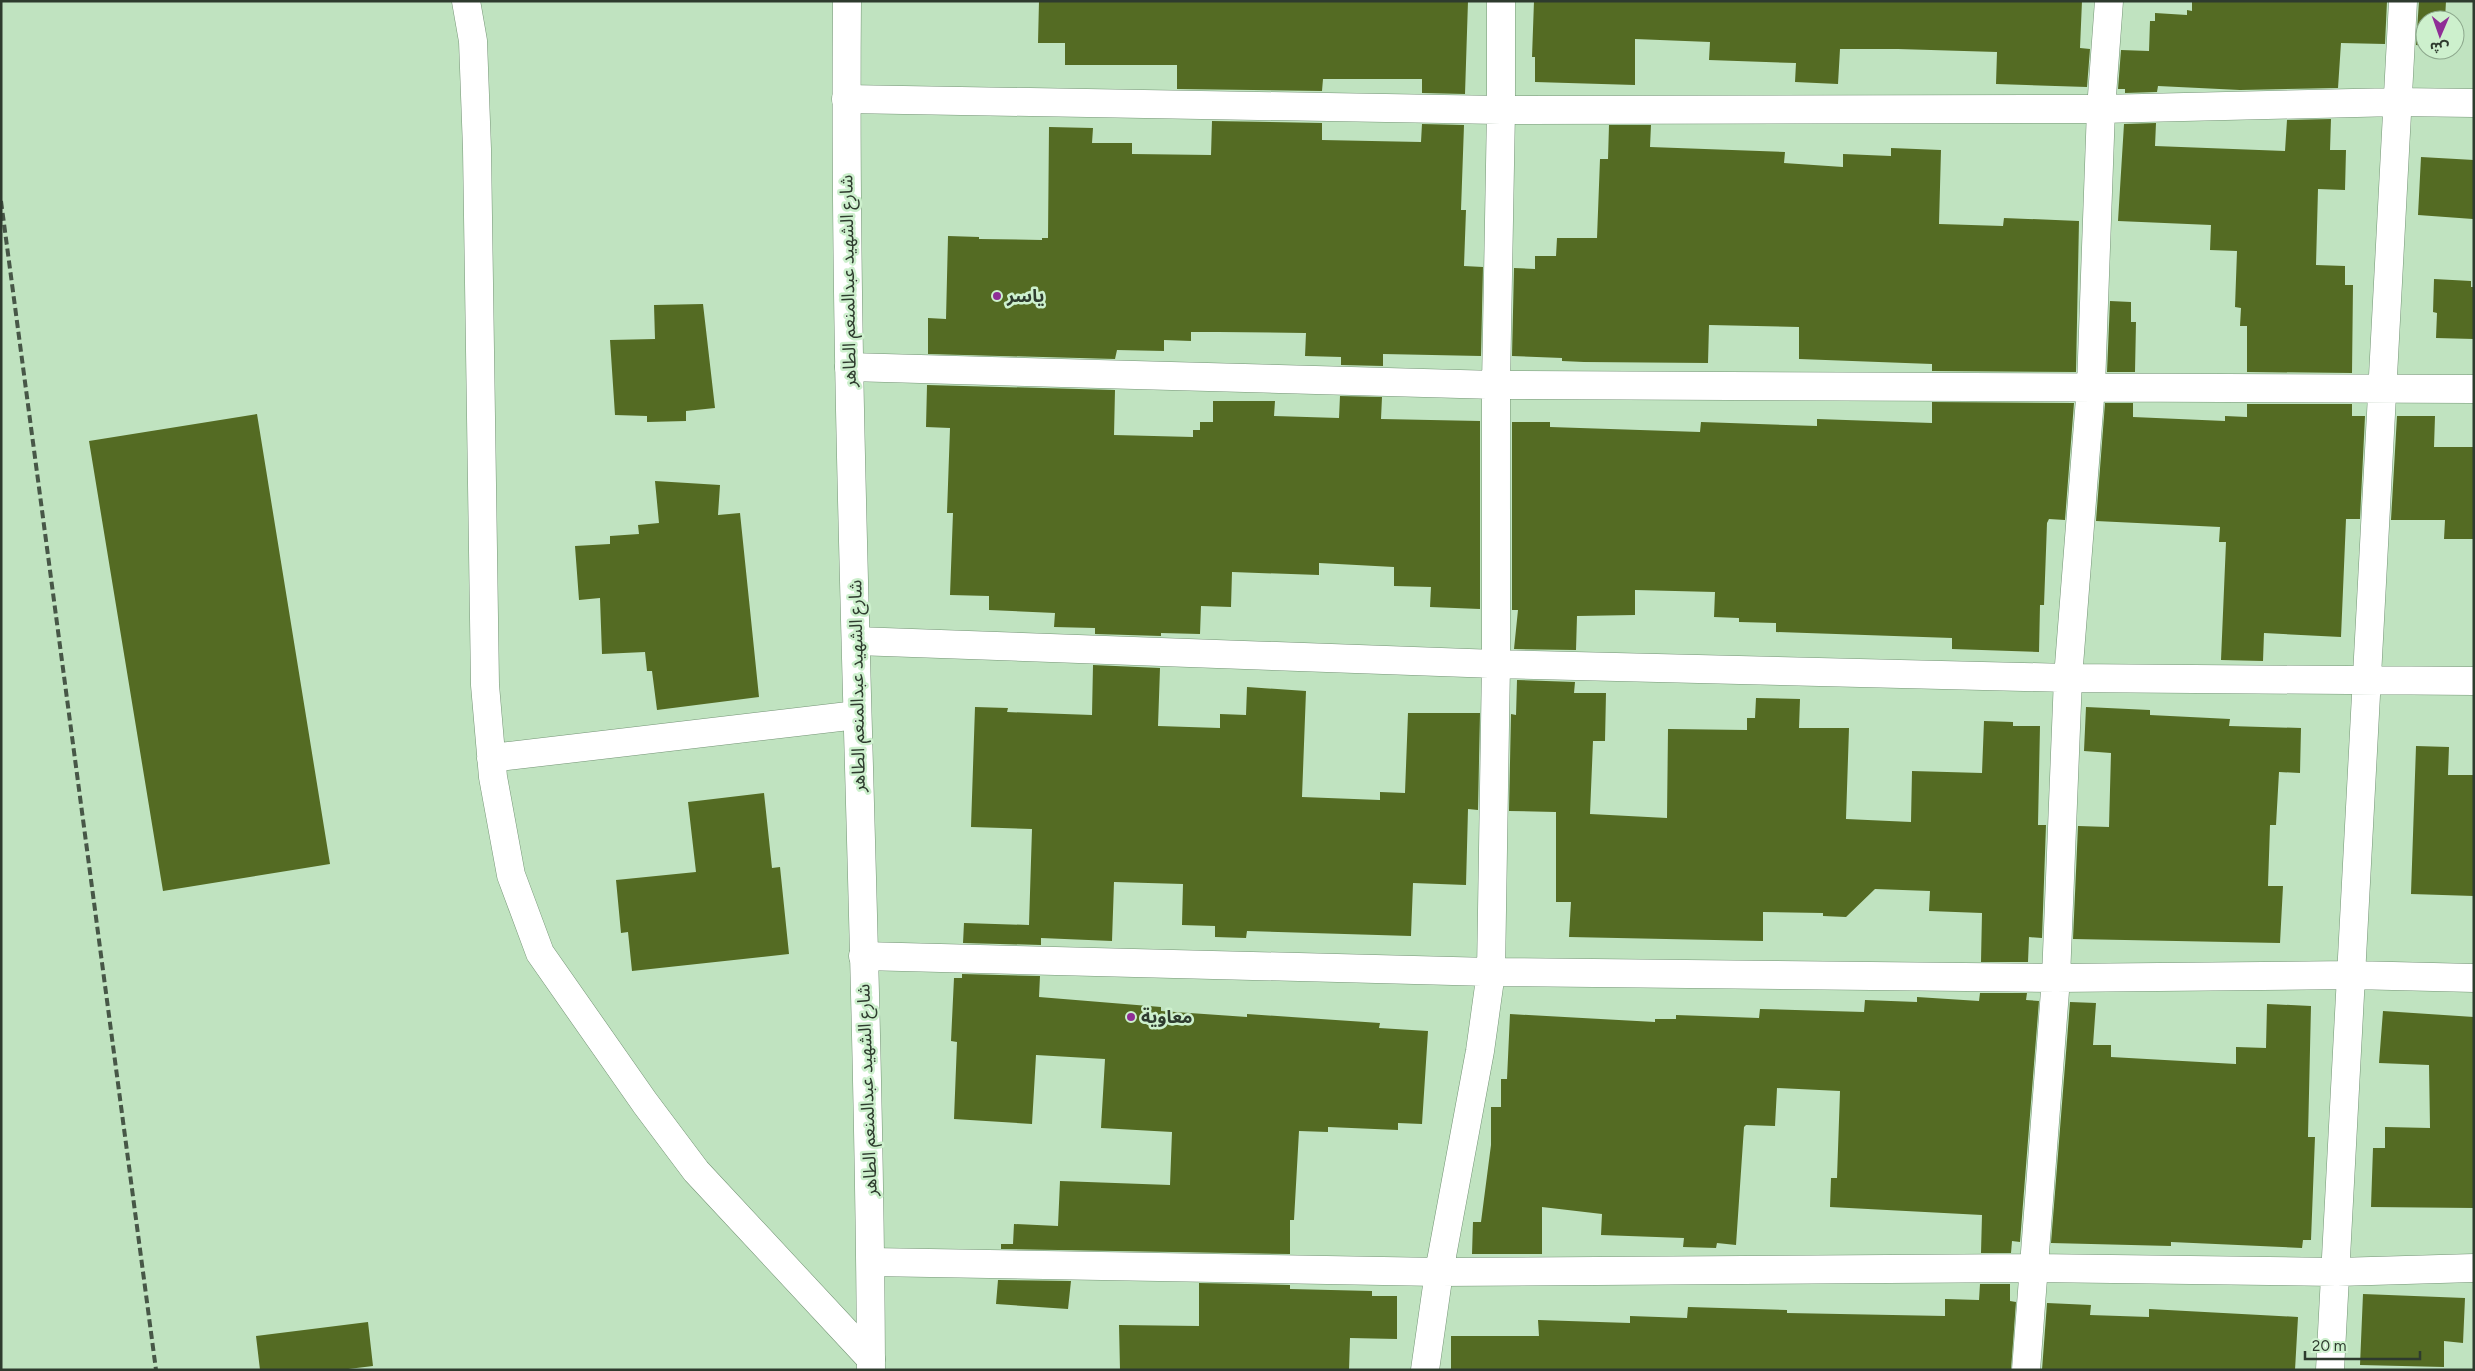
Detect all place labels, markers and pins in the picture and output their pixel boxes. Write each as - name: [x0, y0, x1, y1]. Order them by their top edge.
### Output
- place label: ياسر: [1006, 285, 1044, 307]
- marker: ياسر: [991, 290, 1003, 302]
- place label: معاوية: [1141, 1006, 1193, 1028]
- marker: معاوية: [1125, 1011, 1137, 1023]

